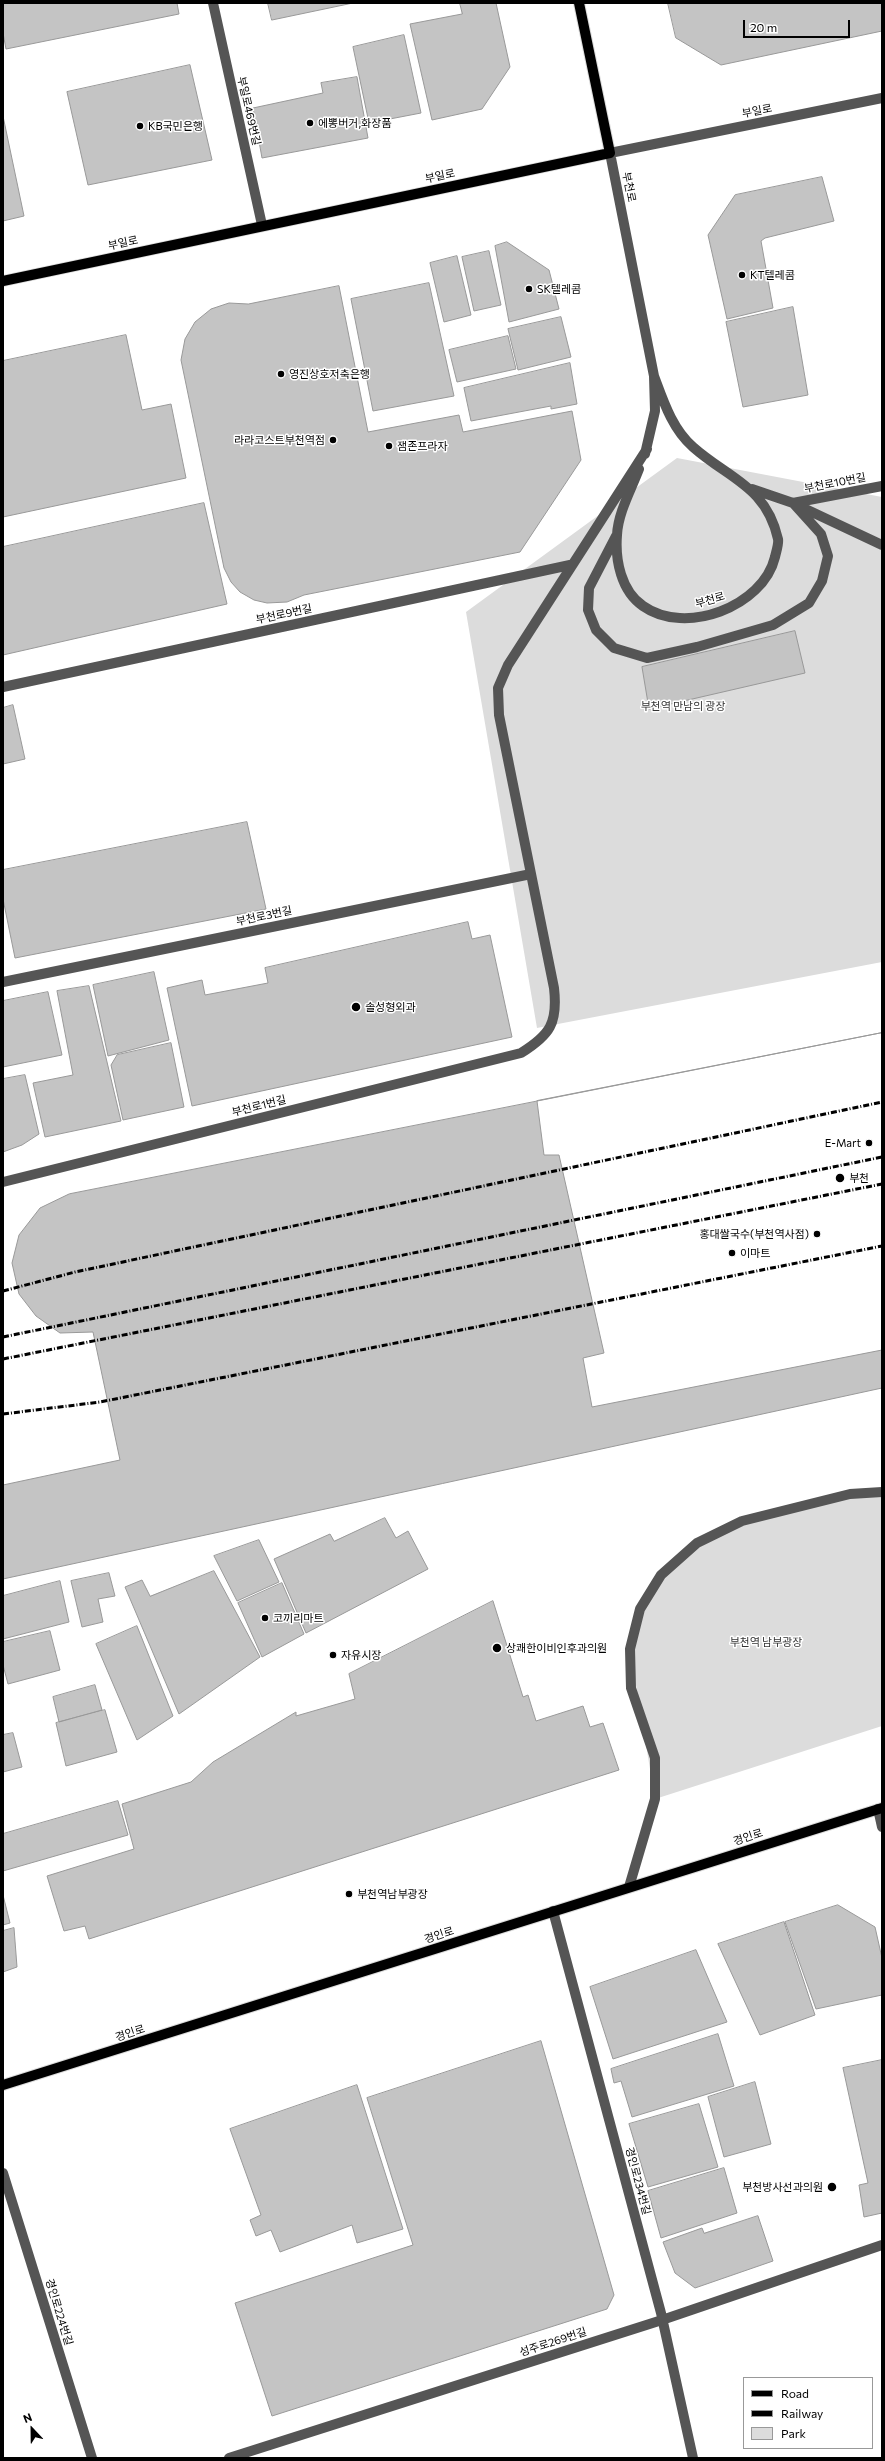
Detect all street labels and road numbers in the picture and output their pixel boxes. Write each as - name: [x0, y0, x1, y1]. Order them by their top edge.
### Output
- street label: 부일로469번길: [235, 75, 263, 147]
- street label: 부일로: [741, 102, 773, 120]
- street label: 부일로: [424, 166, 456, 186]
- street label: 부천로: [620, 171, 638, 203]
- street label: 부일로: [107, 233, 139, 253]
- street label: 부천로10번길: [803, 471, 867, 495]
- street label: 부천로: [694, 589, 726, 611]
- street label: 부천로9번길: [255, 602, 313, 626]
- street label: 부천로3번길: [235, 904, 293, 928]
- street label: 부천로1번길: [231, 1093, 287, 1119]
- street label: 경인로: [732, 1826, 764, 1848]
- street label: 경인로: [423, 1924, 455, 1946]
- street label: 경인로: [114, 2022, 146, 2044]
- street label: 경인로234번길: [623, 2146, 653, 2216]
- street label: 경인로224번길: [43, 2277, 75, 2347]
- street label: 성주로269번길: [518, 2325, 588, 2359]

